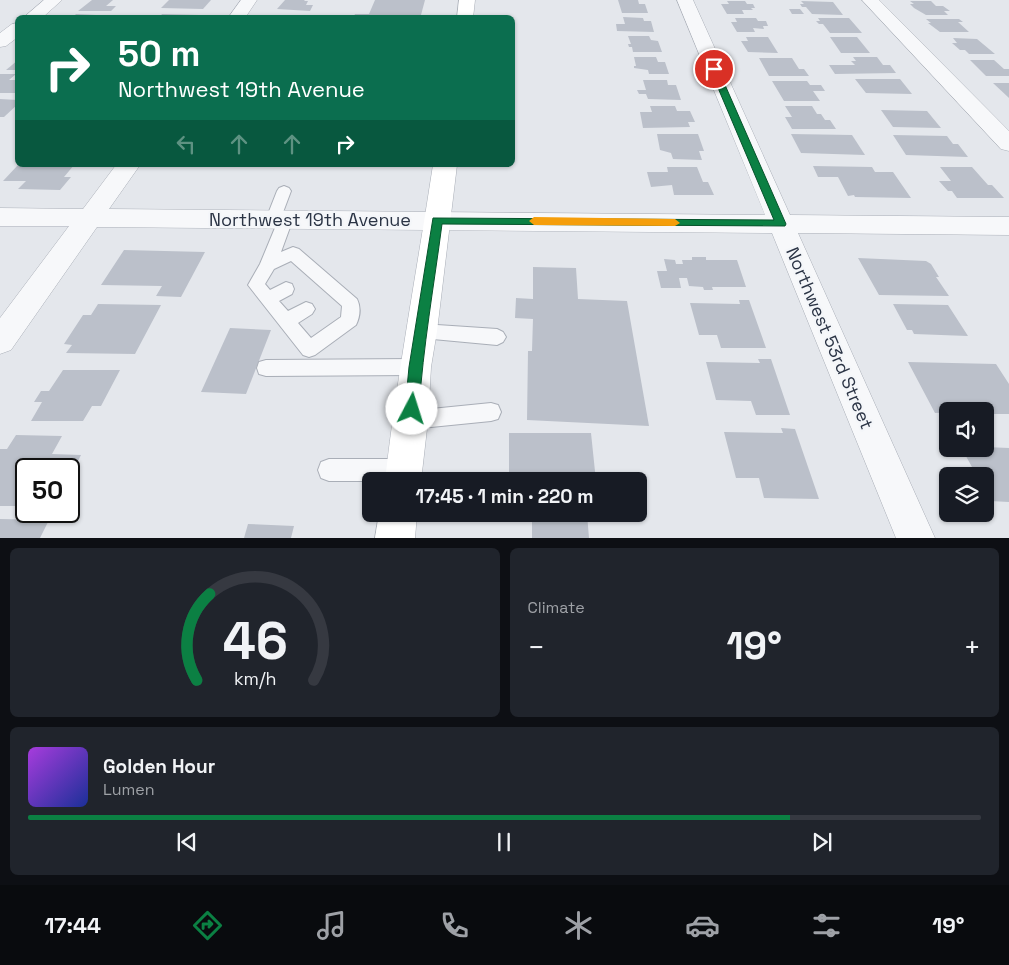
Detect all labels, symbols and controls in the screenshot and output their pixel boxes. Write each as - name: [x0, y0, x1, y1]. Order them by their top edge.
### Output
- text: 50 m: [118, 32, 200, 76]
- icon: right: [35, 35, 100, 100]
- pin: [693, 48, 735, 90]
- icon: arrive: [700, 55, 728, 83]
- text: Northwest 19th Avenue: [118, 75, 365, 103]
- icon: left: [172, 130, 200, 158]
- icon: ahead: [225, 130, 253, 158]
- icon: ahead: [278, 130, 306, 158]
- icon: right: [331, 130, 359, 158]
- street label: Northwest 19th Avenue: [209, 208, 411, 231]
- street label: Northwest 53rd Street: [781, 244, 879, 432]
- position arrow: [385, 382, 437, 434]
- map controls: [939, 402, 994, 522]
- button: sound: [939, 402, 994, 457]
- speed limit sign: 50: [15, 458, 80, 523]
- button: layers: [939, 467, 994, 522]
- text: 17:45 · 1 min · 220 m: [415, 484, 594, 509]
- text: Climate: [528, 597, 585, 618]
- text: 46: [222, 608, 287, 674]
- text: 19°: [726, 622, 782, 670]
- text: −: [528, 629, 545, 665]
- text: +: [964, 629, 981, 665]
- text: km/h: [233, 667, 276, 690]
- text: Golden Hour: [103, 754, 215, 779]
- text: Lumen: [103, 779, 155, 800]
- icon: previous: [173, 828, 201, 856]
- icon: pause: [490, 828, 518, 856]
- icon: next: [808, 828, 836, 856]
- icon: directions: [190, 908, 225, 943]
- icon: music: [314, 908, 349, 943]
- icon: phone: [437, 908, 472, 943]
- icon: climate: [561, 908, 596, 943]
- icon: car: [685, 908, 720, 943]
- icon: filters: [809, 908, 844, 943]
- text: 17:44: [44, 911, 101, 939]
- text: 19°: [932, 911, 965, 939]

